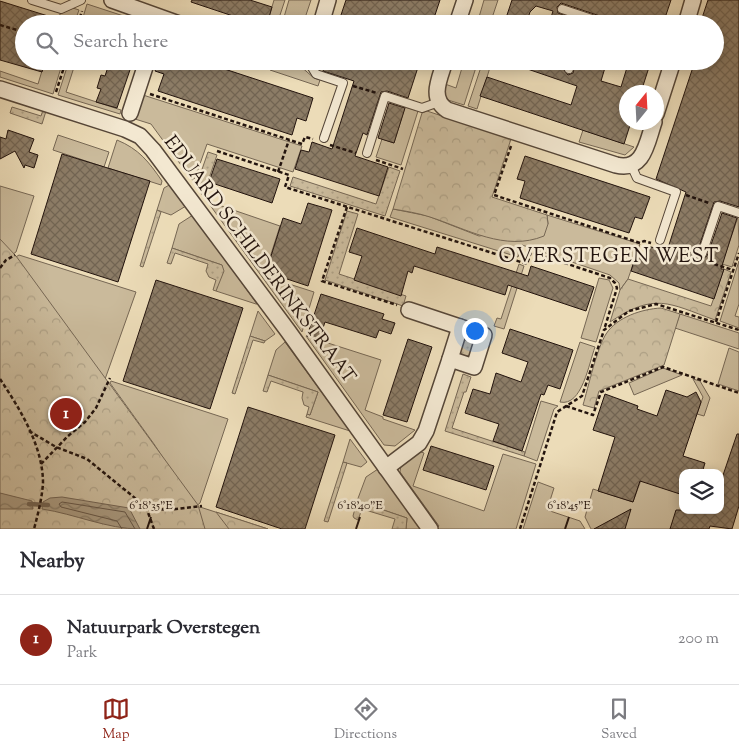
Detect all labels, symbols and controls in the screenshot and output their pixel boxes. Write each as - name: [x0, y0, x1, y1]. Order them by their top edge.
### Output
- search box: [15, 15, 724, 70]
- icon: search: [33, 29, 61, 57]
- text: Search here: [73, 29, 168, 56]
- north arrow: [619, 85, 664, 130]
- street label: EDUARD SCHILDERINKSTRAAT: [157, 130, 361, 390]
- district label: OVERSTEGEN WEST: [499, 243, 719, 272]
- your location: [462, 318, 488, 344]
- pin: 1: [50, 395, 82, 433]
- map controls: [679, 469, 724, 514]
- button: layers: [679, 469, 724, 514]
- text: 6°18'35"E: [129, 497, 174, 515]
- text: 6°18'40"E: [337, 497, 383, 515]
- text: 6°18'45"E: [547, 497, 592, 515]
- text: Nearby: [20, 547, 85, 577]
- text: Natuurpark Overstegen: [67, 615, 260, 642]
- text: 1: [33, 628, 39, 651]
- text: 200 m: [678, 628, 719, 651]
- text: Park: [67, 642, 98, 665]
- tab: Map: [102, 695, 130, 745]
- tab: Directions: [334, 695, 397, 745]
- tab: Saved: [601, 695, 637, 745]

